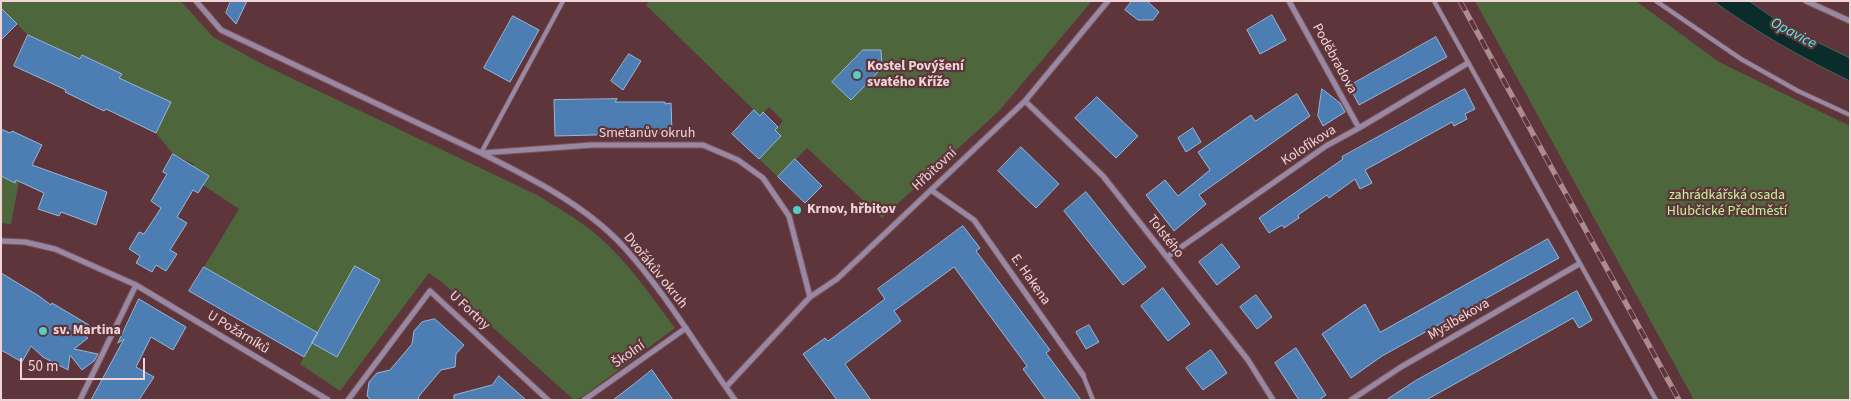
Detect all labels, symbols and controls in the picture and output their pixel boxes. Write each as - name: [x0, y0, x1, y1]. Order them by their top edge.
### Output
- water label: Opavice: [1767, 14, 1819, 54]
- street label: Poděbradova: [1308, 21, 1360, 97]
- place label: Kostel Povýšení svatého Kříže: [867, 59, 964, 92]
- marker: Kostel Povýšení svatého Kříže: [851, 69, 863, 81]
- street label: Kolofíkova: [1279, 122, 1339, 170]
- street label: Smetanův okruh: [599, 126, 695, 142]
- street label: Hřbitovní: [909, 145, 961, 195]
- park label: zahrádkářská osada Hlubčické Předměstí: [1667, 188, 1787, 220]
- place label: Krnov, hřbitov: [807, 202, 896, 218]
- marker: Krnov, hřbitov: [791, 204, 803, 216]
- street label: Tolstého: [1143, 212, 1187, 262]
- street label: Dvořákův okruh: [619, 230, 691, 312]
- street label: E. Hakena: [1006, 251, 1054, 309]
- street label: U Fortny: [445, 288, 493, 334]
- street label: Myslbekova: [1425, 296, 1493, 344]
- street label: U Požárníků: [204, 308, 272, 358]
- place label: sv. Martina: [53, 323, 121, 339]
- marker: sv. Martina: [37, 325, 49, 337]
- street label: Školní: [609, 338, 649, 372]
- scale bar: [22, 348, 148, 380]
- text: 50 m: [28, 356, 58, 377]

